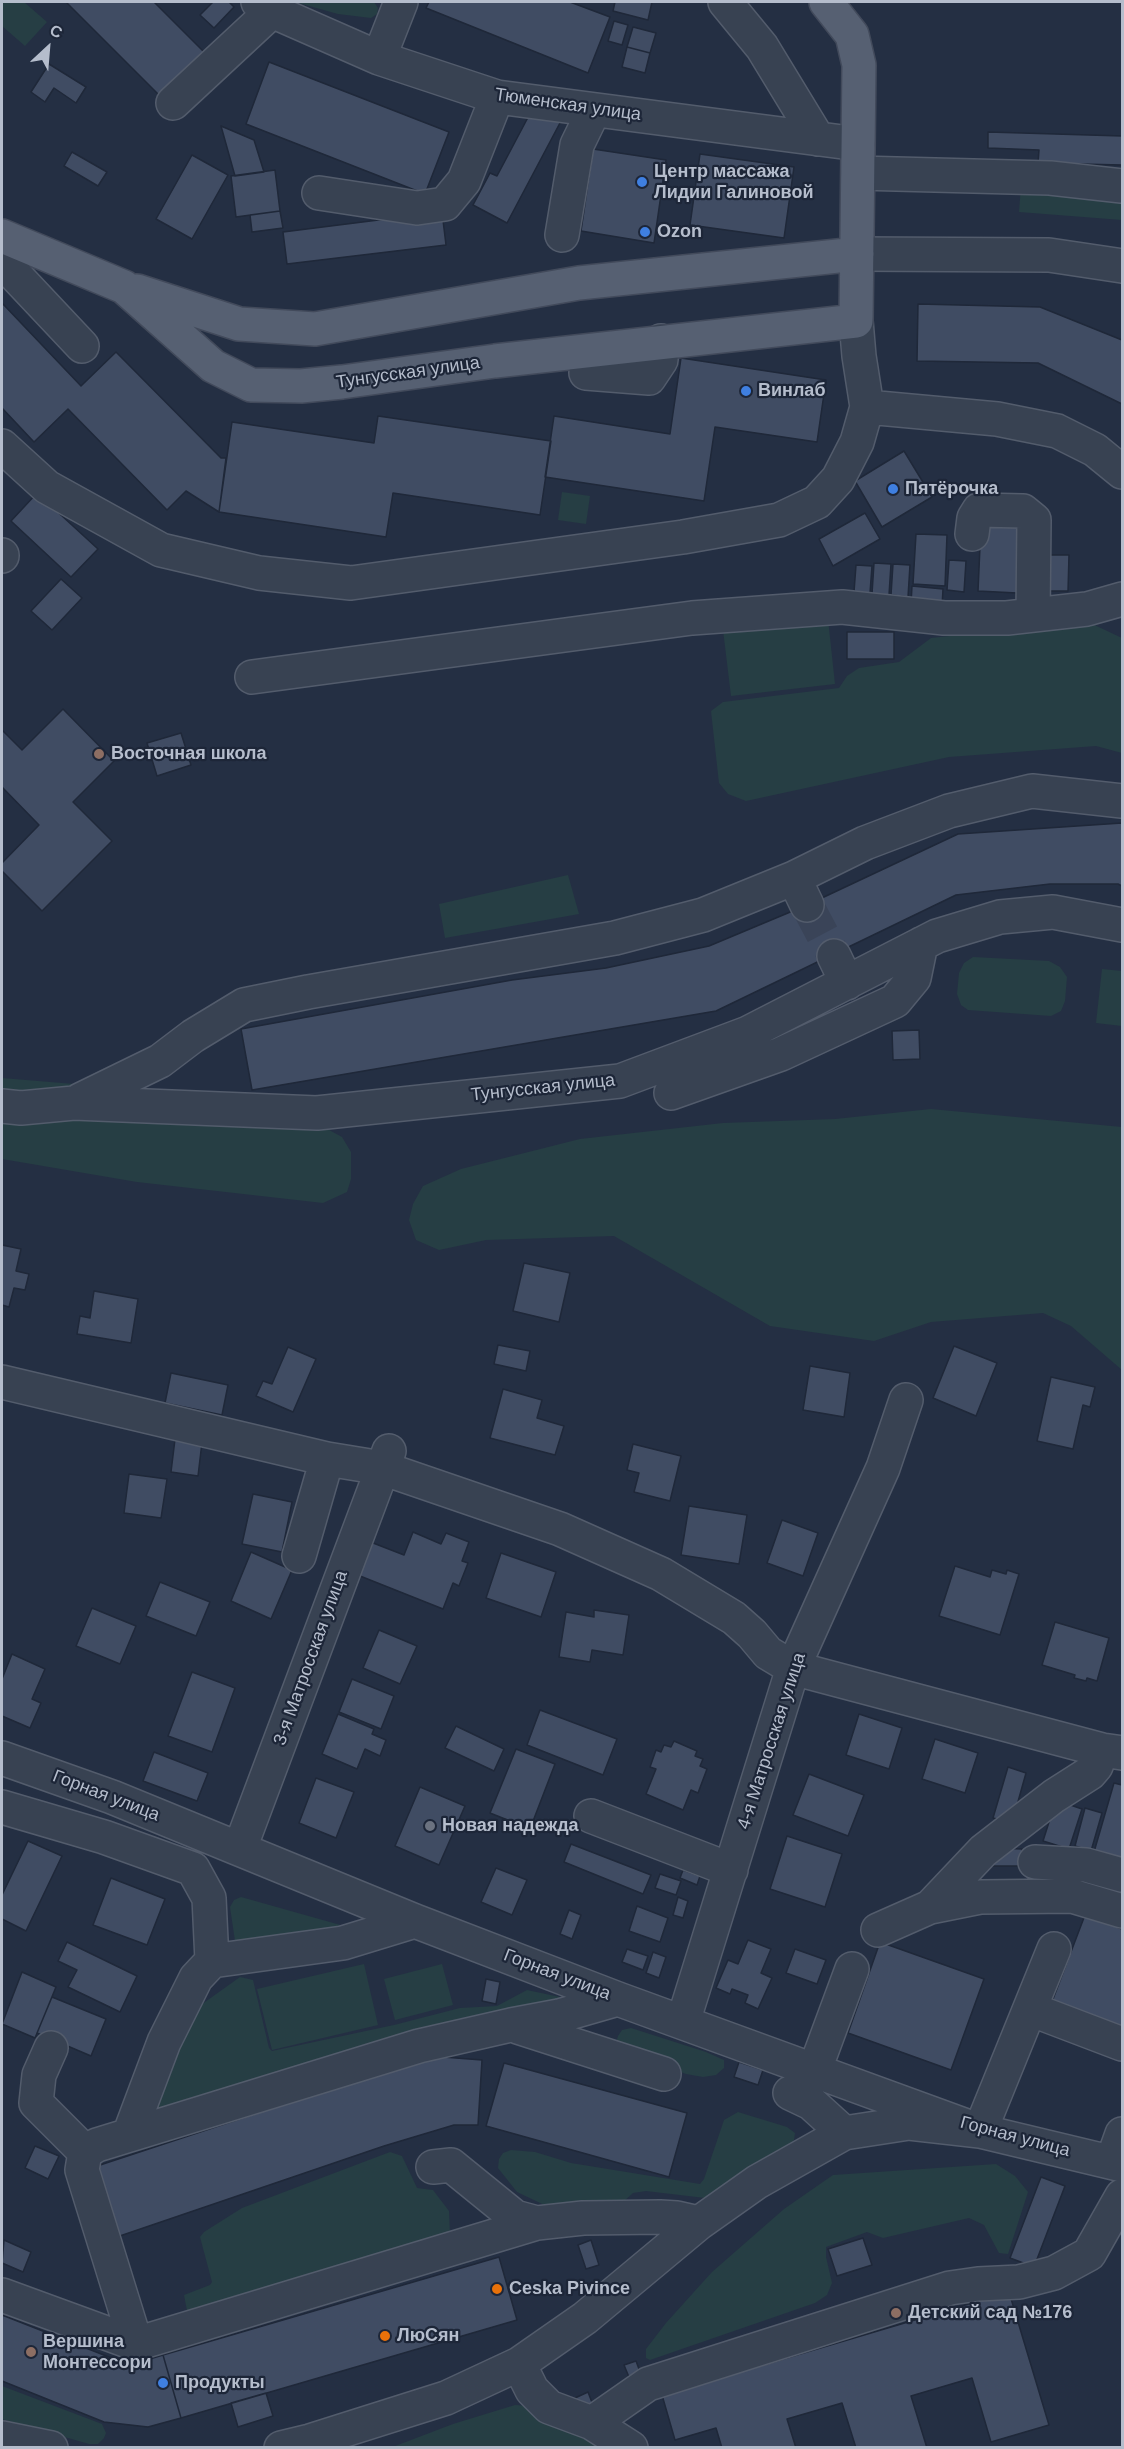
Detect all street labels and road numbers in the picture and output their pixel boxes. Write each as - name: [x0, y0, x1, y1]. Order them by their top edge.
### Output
- street label: Тюменская улица: [494, 84, 642, 126]
- street label: Тунгусская улица: [335, 352, 481, 394]
- street label: Тунгусская улица: [470, 1070, 616, 1106]
- street label: 3-я Матросская улица: [269, 1568, 353, 1748]
- street label: 4-я Матросская улица: [733, 1650, 811, 1832]
- street label: Горная улица: [50, 1766, 162, 1826]
- street label: Горная улица: [501, 1945, 613, 2005]
- street label: Горная улица: [958, 2112, 1072, 2162]

